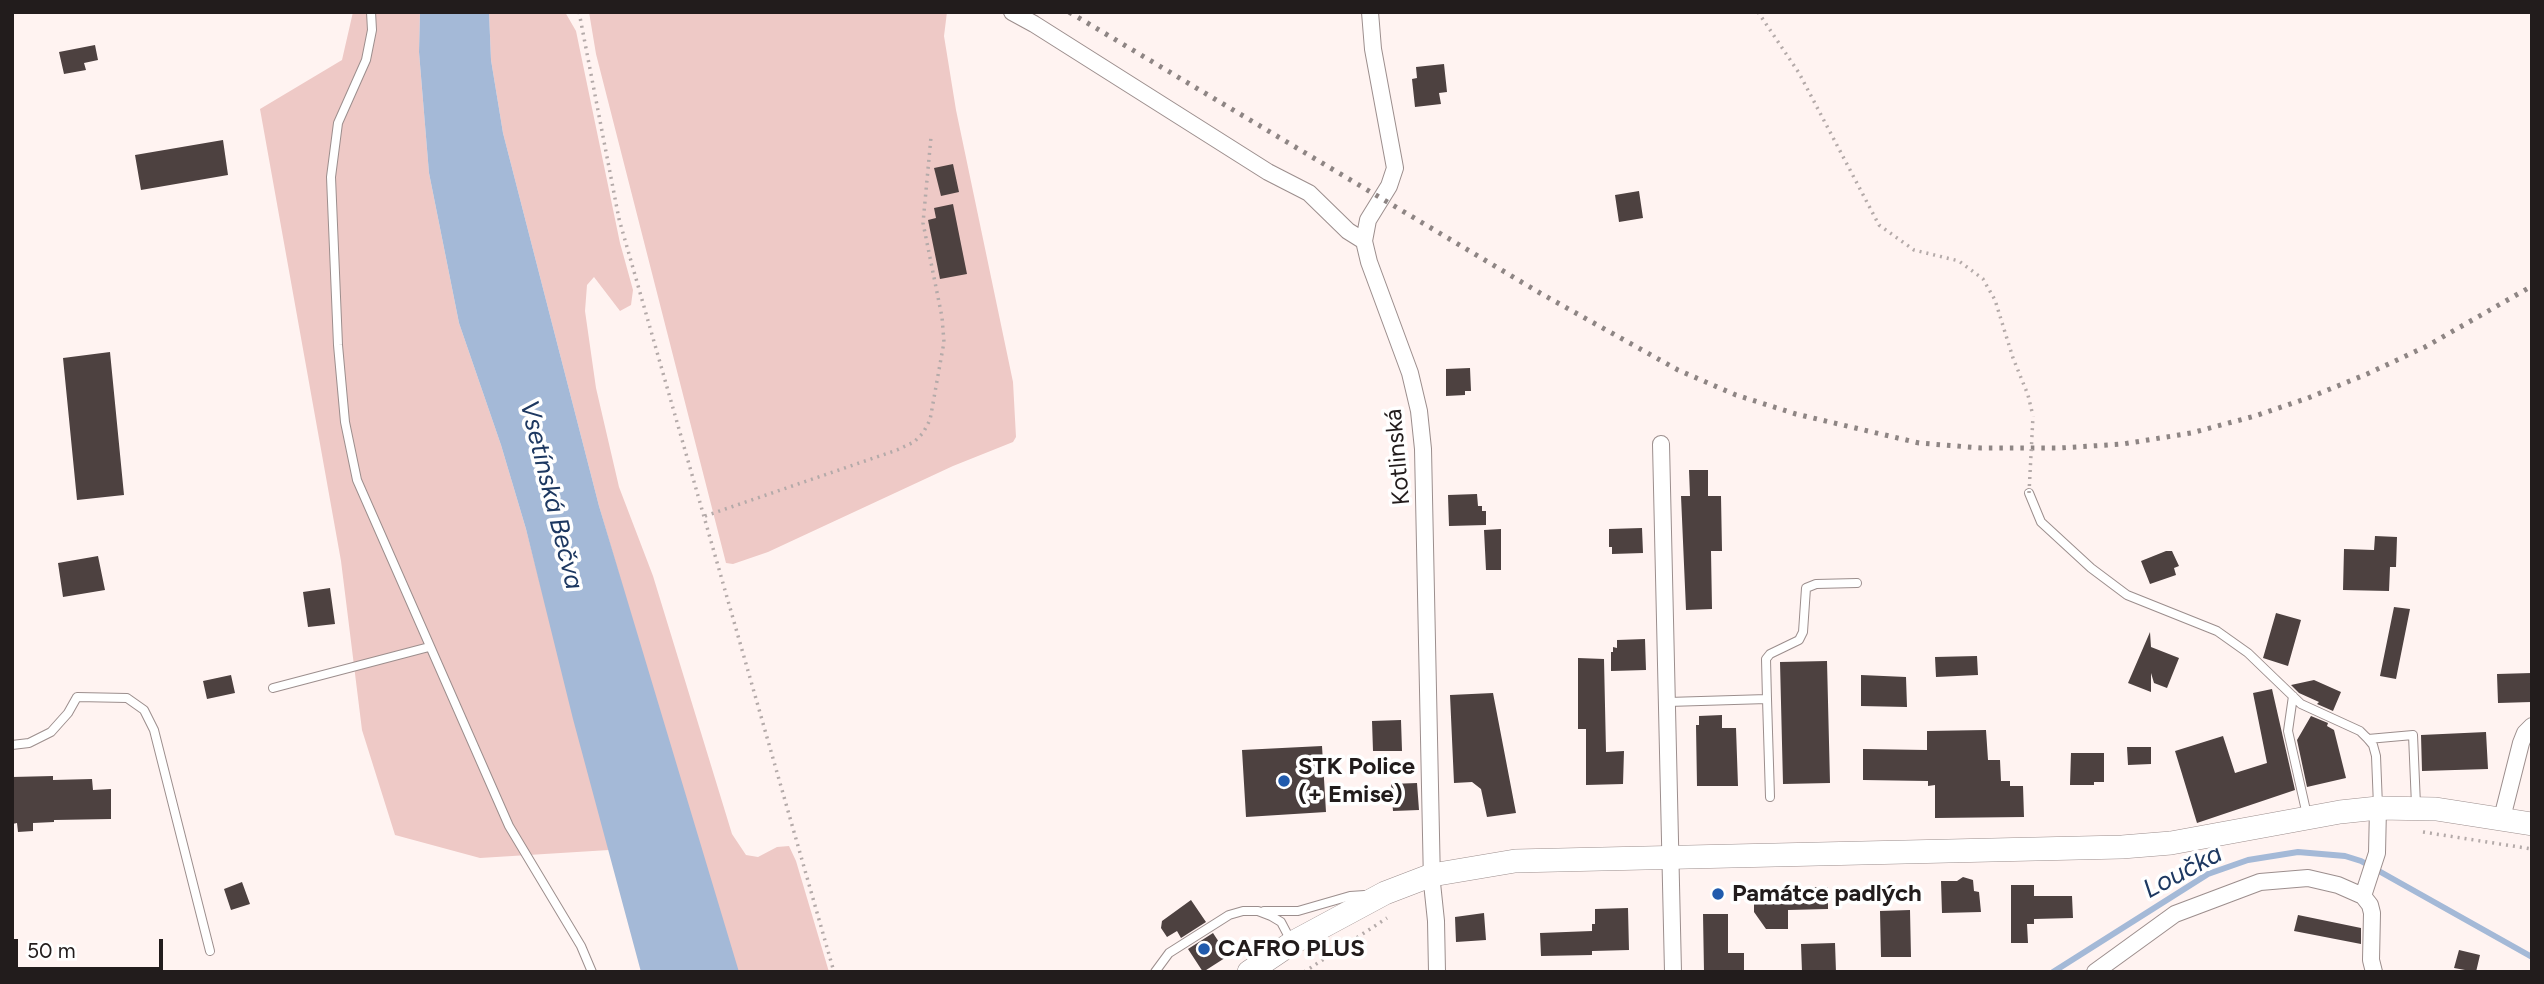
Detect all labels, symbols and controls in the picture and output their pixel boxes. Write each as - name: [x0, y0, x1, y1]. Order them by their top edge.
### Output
- water label: Vsetínská Bečva: [512, 397, 590, 593]
- street label: Kotlinská: [1379, 408, 1417, 506]
- place label: STK Police (+ Emise): [1298, 753, 1415, 809]
- marker: STK Police (+ Emise): [1276, 773, 1292, 789]
- water label: Loučka: [2138, 838, 2228, 906]
- place label: Památce padlých: [1732, 880, 1922, 908]
- marker: Památce padlých: [1710, 886, 1726, 902]
- scale bar: [18, 925, 166, 969]
- place label: CAFRO PLUS: [1218, 935, 1365, 963]
- text: 50 m: [27, 938, 76, 963]
- marker: CAFRO PLUS: [1196, 941, 1212, 957]

